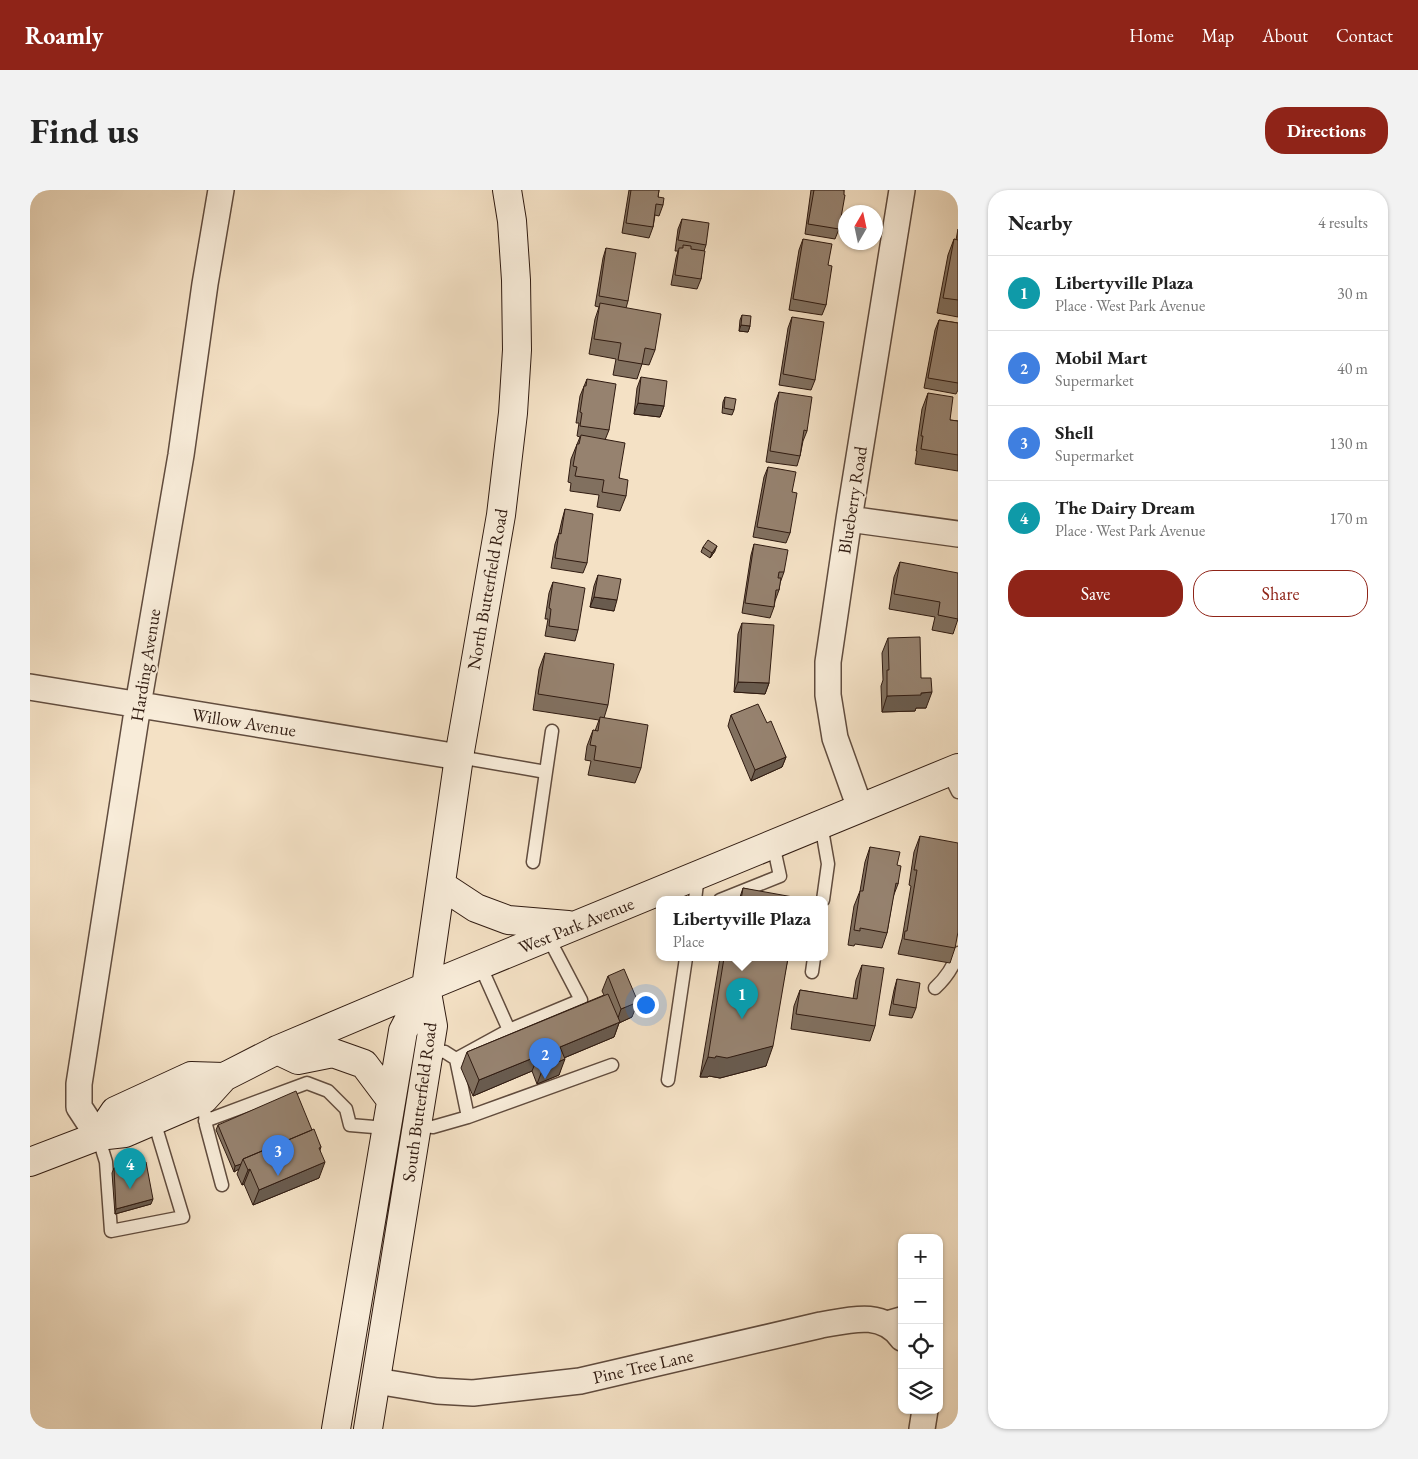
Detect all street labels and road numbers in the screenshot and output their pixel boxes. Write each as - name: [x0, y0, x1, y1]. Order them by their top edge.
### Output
- street label: Blueberry Road: [832, 444, 872, 556]
- street label: North Butterfield Road: [462, 506, 513, 671]
- street label: Harding Avenue: [125, 607, 165, 723]
- street label: Willow Avenue: [190, 702, 298, 742]
- street label: West Park Avenue: [515, 891, 637, 959]
- street label: South Butterfield Road: [396, 1020, 442, 1183]
- street label: Pine Tree Lane: [591, 1343, 695, 1389]

